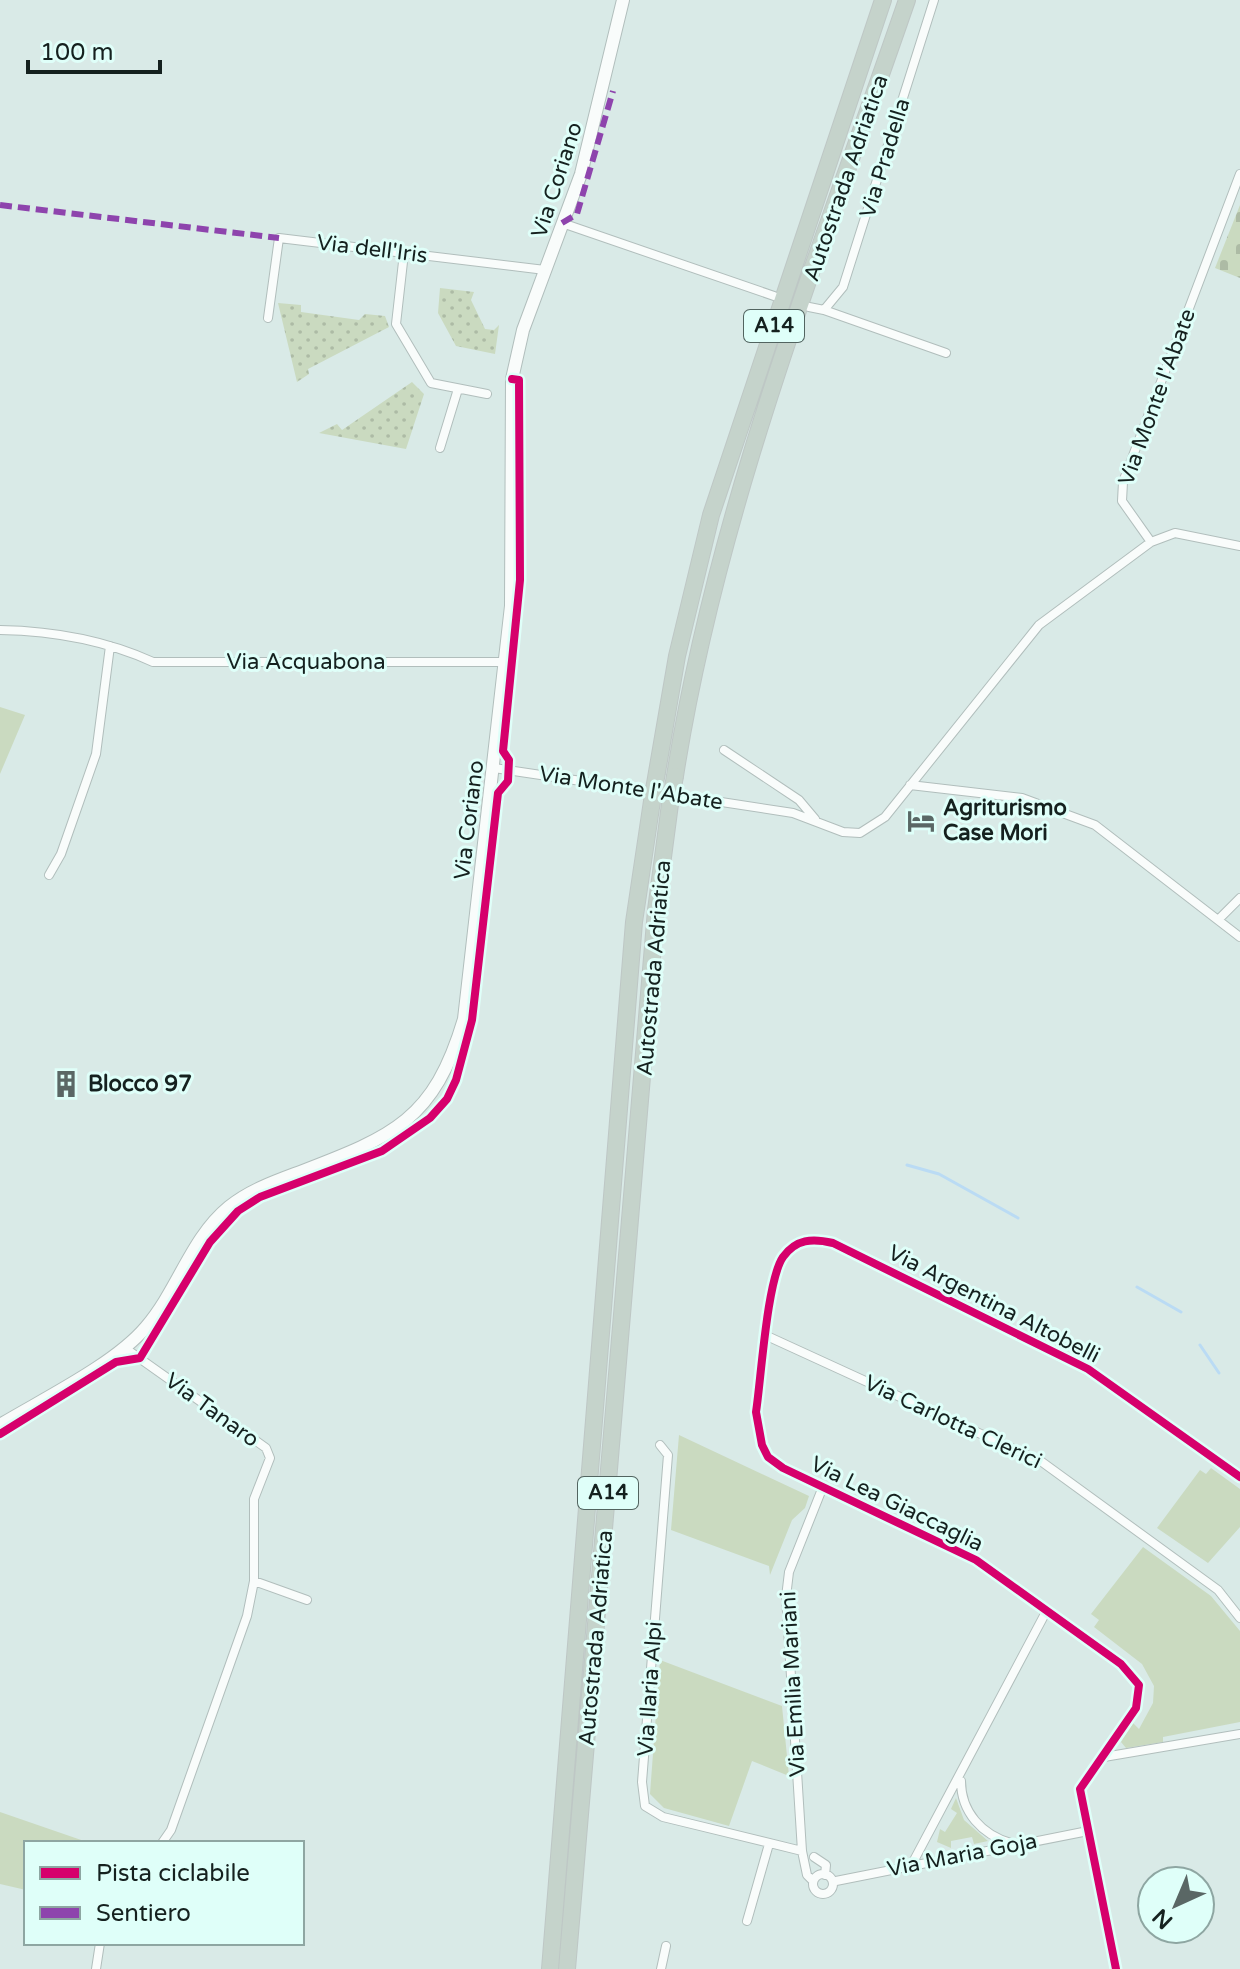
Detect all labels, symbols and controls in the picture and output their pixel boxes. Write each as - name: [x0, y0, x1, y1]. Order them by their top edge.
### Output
- scale bar: [28, 24, 160, 74]
- text: 100 m: [40, 38, 114, 67]
- street label: Autostrada Adriatica: [798, 71, 894, 285]
- street label: Via Pradella: [854, 95, 916, 221]
- street label: Via Coriano: [526, 119, 588, 241]
- street label: Via dell'Iris: [315, 229, 429, 269]
- street label: Via Monte l'Abate: [1113, 305, 1201, 489]
- road number: A14: [744, 310, 804, 342]
- street label: Via Acquabona: [226, 649, 386, 675]
- street label: Via Coriano: [449, 759, 489, 881]
- street label: Via Monte l'Abate: [537, 761, 725, 815]
- place label: Agriturismo Case Mori: [943, 795, 1067, 846]
- hotel icon: Agriturismo Case Mori: [906, 806, 936, 836]
- street label: Autostrada Adriatica: [632, 859, 676, 1077]
- building icon: Blocco 97: [51, 1069, 81, 1099]
- place label: Blocco 97: [88, 1071, 192, 1097]
- street label: Via Argentina Altobelli: [884, 1239, 1104, 1369]
- street label: Via Tanaro: [160, 1367, 264, 1453]
- street label: Via Carlotta Clerici: [860, 1370, 1046, 1474]
- street label: Via Lea Giaccaglia: [806, 1451, 988, 1557]
- road number: A14: [578, 1477, 638, 1509]
- street label: Autostrada Adriatica: [574, 1529, 618, 1747]
- street label: Via Emilia Mariani: [775, 1590, 811, 1778]
- street label: Via Ilaria Alpi: [632, 1620, 668, 1758]
- street label: Via Maria Goja: [885, 1828, 1039, 1882]
- legend: [24, 1841, 304, 1945]
- text: Pista ciclabile: [96, 1859, 250, 1888]
- north arrow: [1136, 1865, 1216, 1945]
- text: Sentiero: [96, 1899, 191, 1928]
- text: N: [1147, 1903, 1178, 1934]

